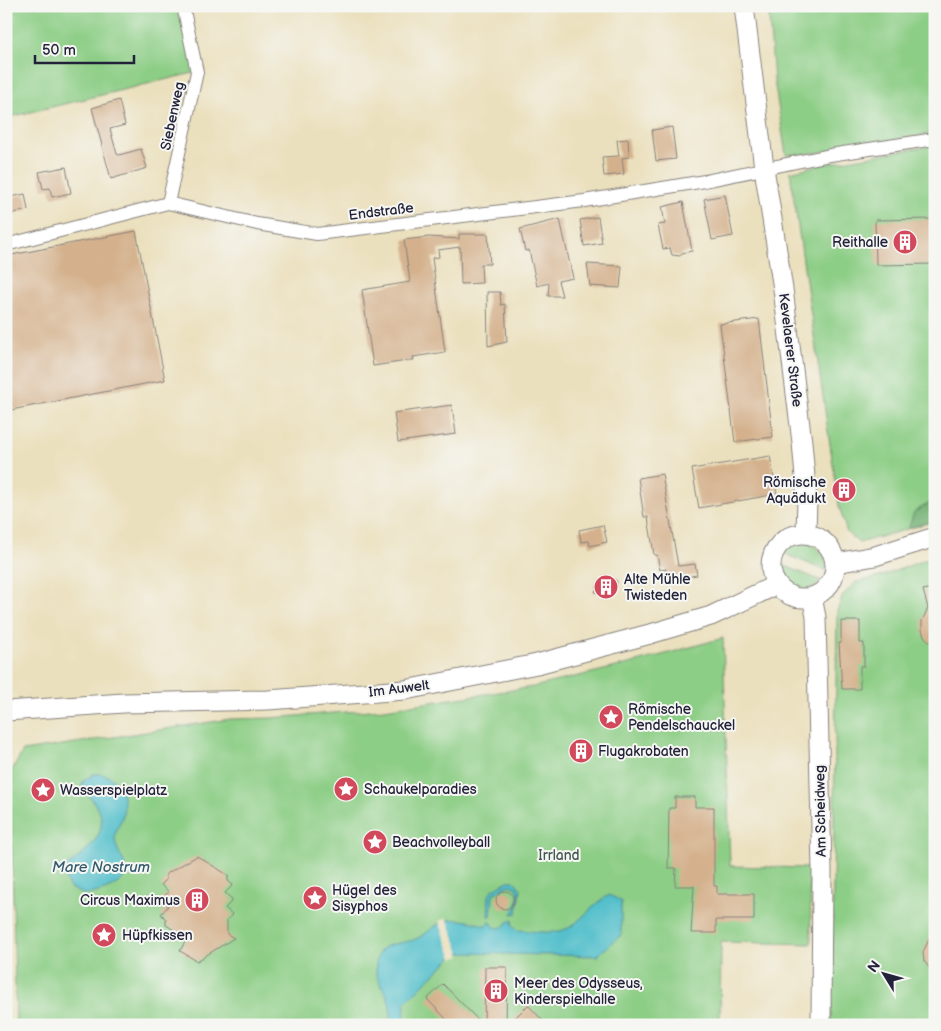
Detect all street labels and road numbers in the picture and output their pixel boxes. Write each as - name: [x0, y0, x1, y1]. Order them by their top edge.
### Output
- street label: Siebenweg: [157, 80, 188, 152]
- street label: Endstraße: [348, 199, 414, 224]
- street label: Kevelaerer Straße: [775, 292, 806, 408]
- street label: Im Auwelt: [368, 676, 431, 701]
- street label: Am Scheidweg: [811, 765, 830, 857]

